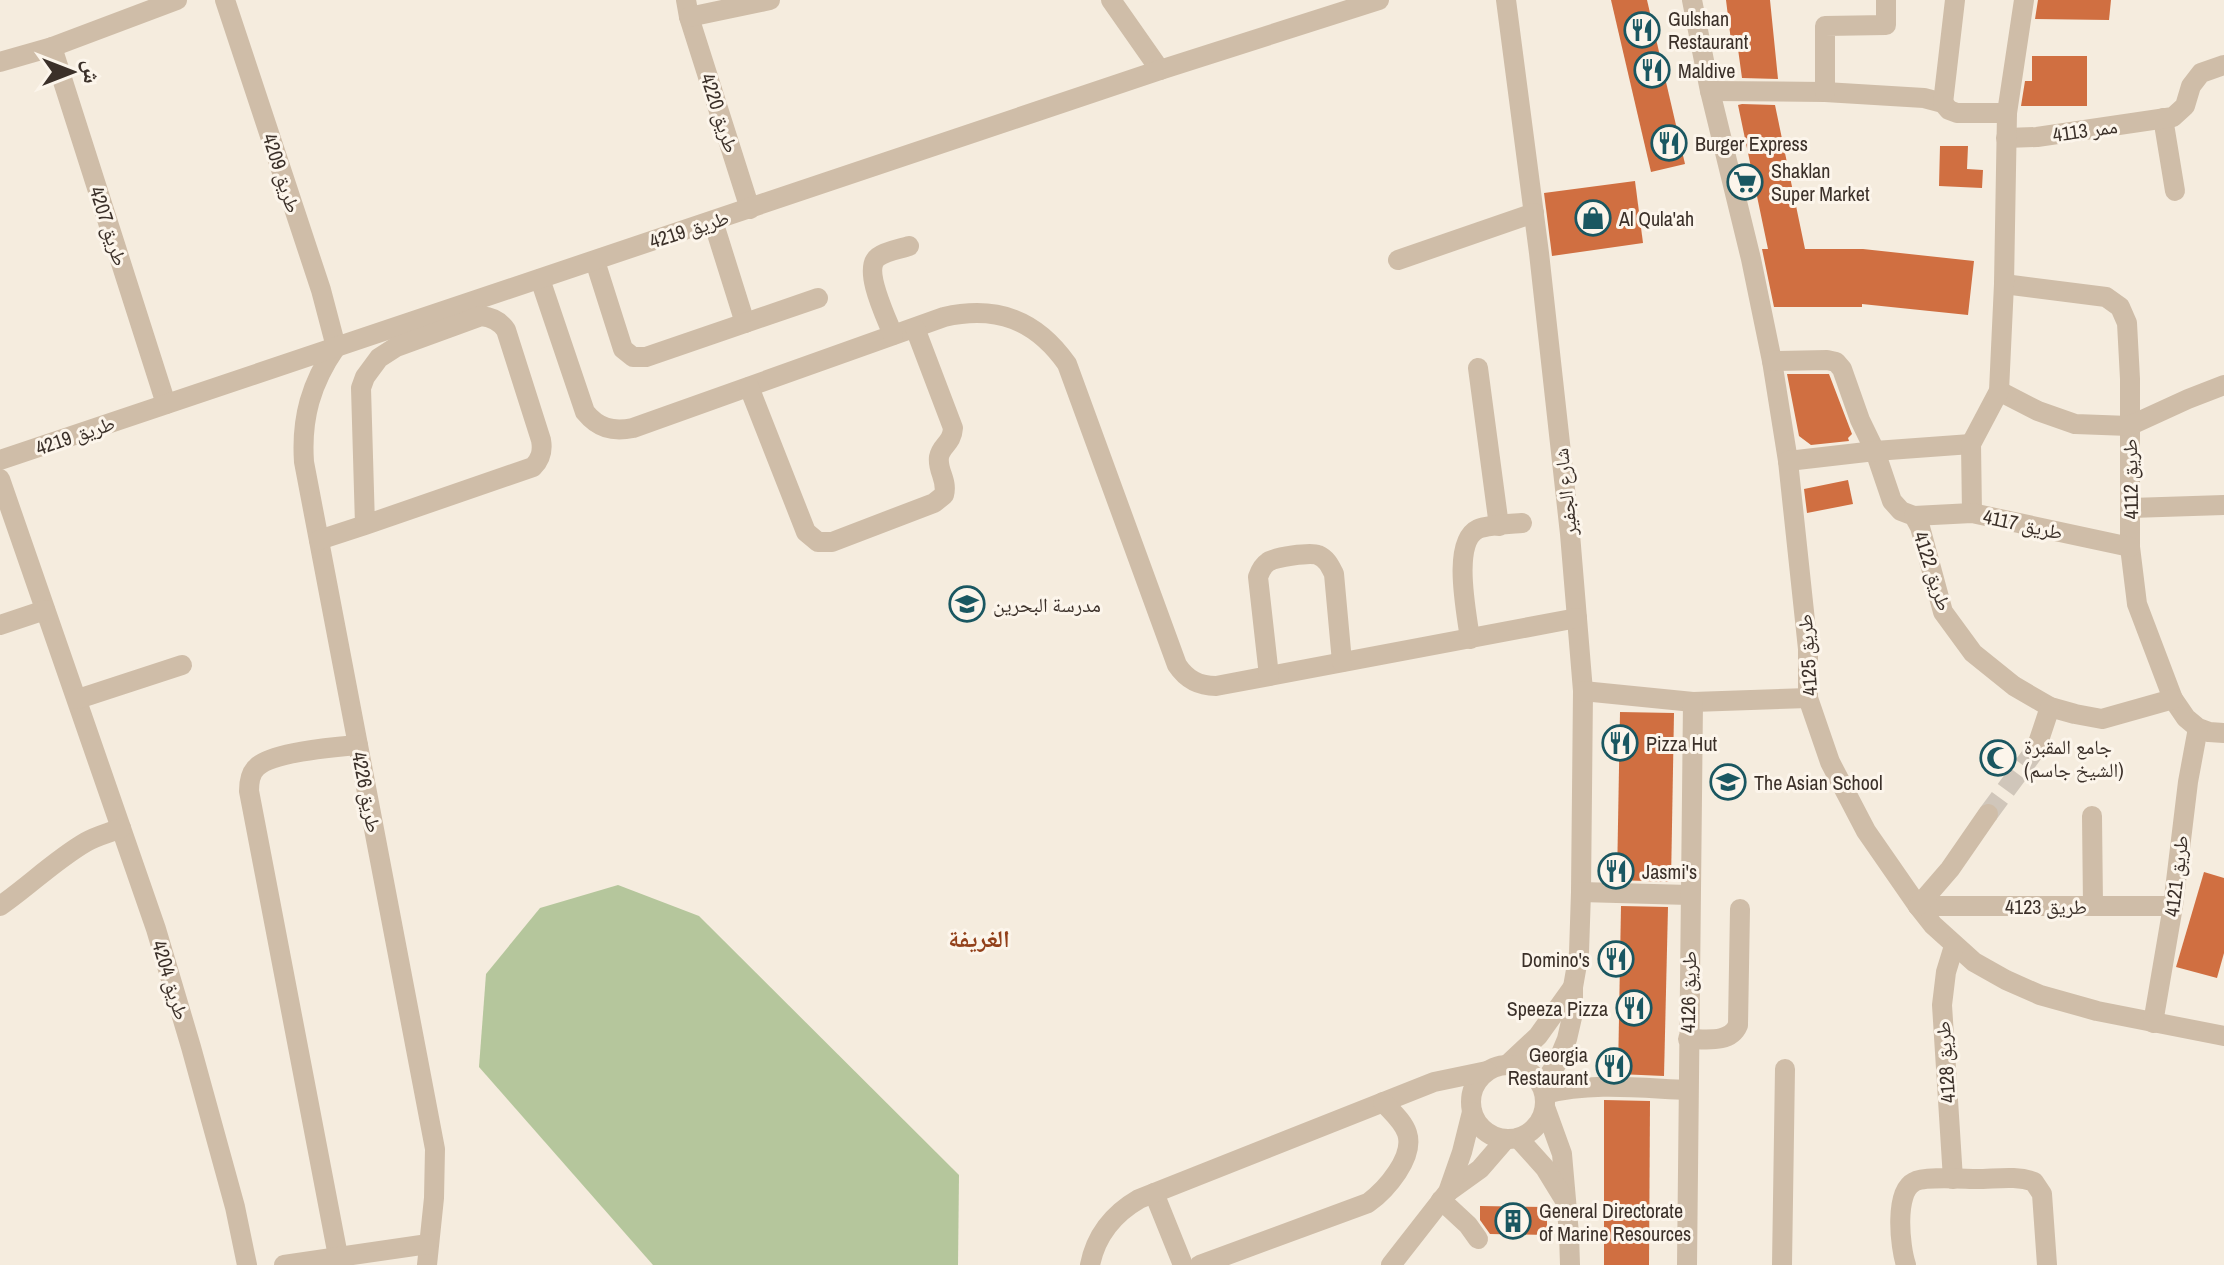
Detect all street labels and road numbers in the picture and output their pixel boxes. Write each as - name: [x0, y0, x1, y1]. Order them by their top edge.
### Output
- street label: طريق 4220: [694, 70, 746, 156]
- street label: ممر 4113: [2051, 112, 2119, 148]
- street label: طريق 4209: [256, 130, 308, 216]
- street label: طريق 4207: [83, 183, 135, 269]
- street label: طريق 4219: [646, 203, 732, 255]
- street label: طريق 4219: [32, 409, 118, 461]
- street label: طريق 4112: [2116, 438, 2144, 520]
- street label: شارع الجفير: [1547, 447, 1583, 538]
- street label: طريق 4117: [1981, 502, 2065, 546]
- street label: طريق 4122: [1907, 528, 1959, 614]
- street label: طريق 4125: [1791, 613, 1823, 697]
- street label: طريق 4226: [346, 749, 388, 835]
- street label: طريق 4121: [2158, 834, 2194, 918]
- street label: طريق 4123: [2005, 893, 2087, 920]
- street label: طريق 4204: [146, 937, 196, 1023]
- street label: طريق 4126: [1674, 951, 1702, 1033]
- street label: طريق 4128: [1929, 1020, 1961, 1104]

